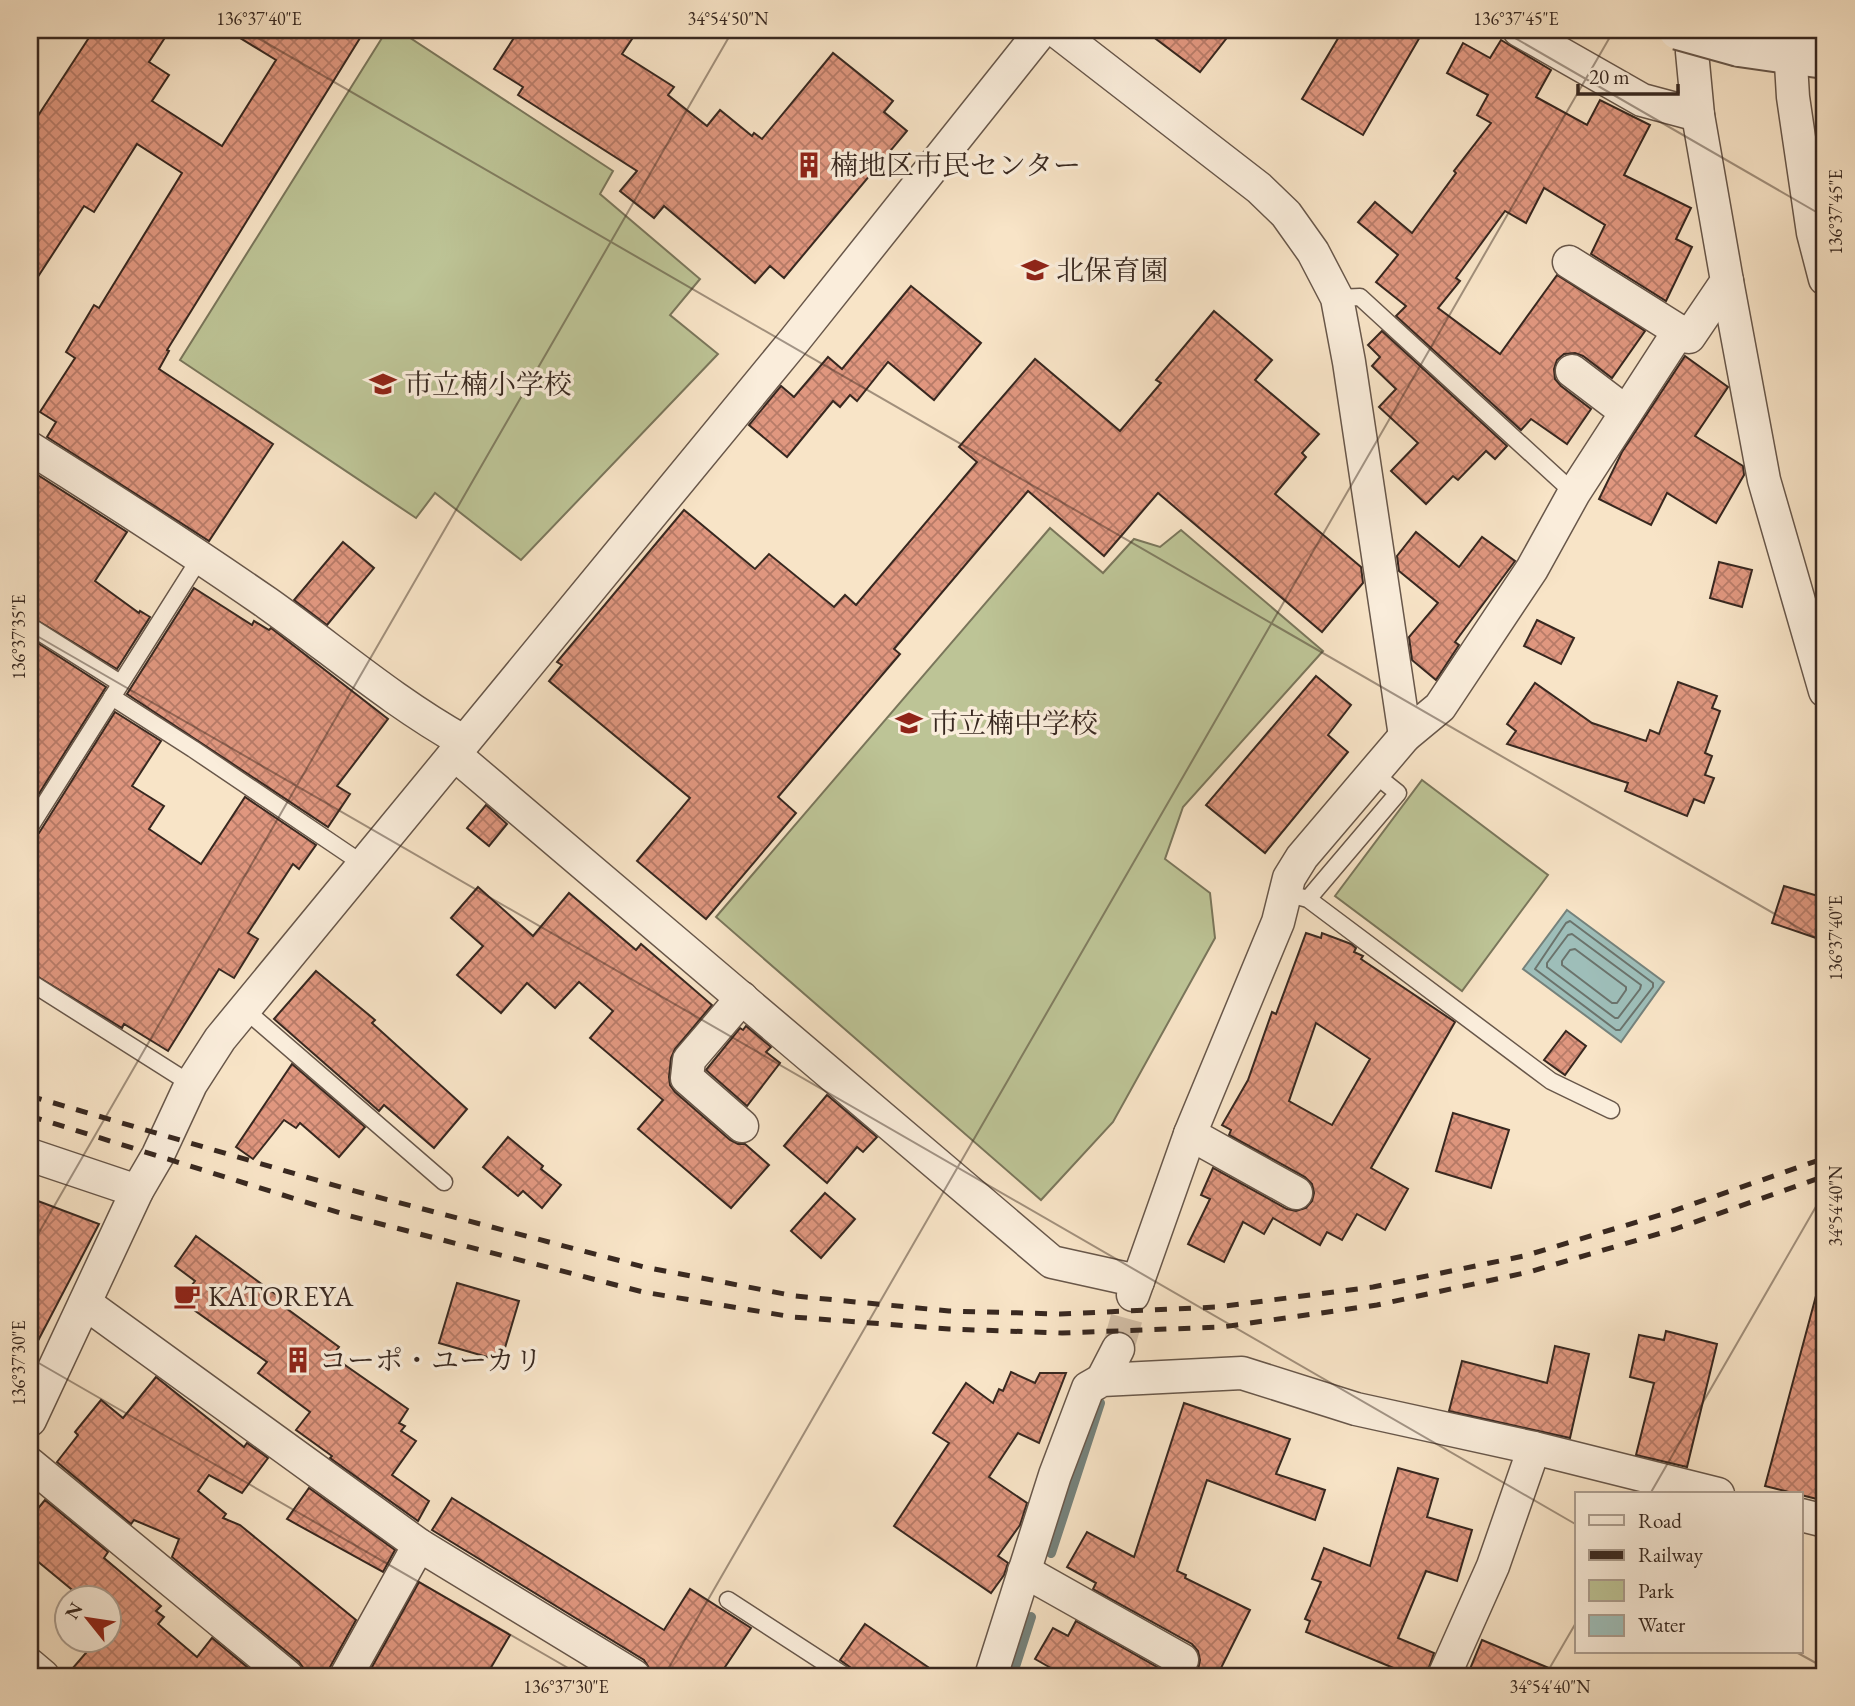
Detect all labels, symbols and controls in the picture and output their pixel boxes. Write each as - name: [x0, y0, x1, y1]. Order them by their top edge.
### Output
- text: 136°37'40"E: [216, 7, 302, 30]
- text: 34°54'50"N: [688, 7, 769, 30]
- text: 136°37'45"E: [1473, 7, 1559, 30]
- scale bar: [1578, 52, 1678, 96]
- text: 20 m: [1589, 63, 1630, 90]
- place label: 楠地区市民センター: [830, 147, 1081, 183]
- building icon: 楠地区市民センター: [794, 150, 824, 180]
- text: 136°37'45"E: [1824, 169, 1847, 255]
- place label: 北保育園: [1056, 252, 1168, 288]
- school or university icon: 北保育園: [1020, 255, 1050, 285]
- place label: 市立楠小学校: [404, 366, 572, 402]
- school or university icon: 市立楠小学校: [368, 369, 398, 399]
- text: 136°37'35"E: [7, 594, 30, 680]
- place label: 市立楠中学校: [930, 705, 1098, 741]
- school or university icon: 市立楠中学校: [894, 708, 924, 738]
- text: 136°37'40"E: [1824, 895, 1847, 981]
- text: 34°54'40"N: [1824, 1165, 1847, 1246]
- place label: KATOREYA: [208, 1278, 354, 1314]
- cafe icon: KATOREYA: [172, 1281, 202, 1311]
- text: 136°37'30"E: [7, 1320, 30, 1406]
- place label: コーポ・ユーカリ: [319, 1342, 542, 1378]
- building icon: コーポ・ユーカリ: [283, 1345, 313, 1375]
- legend: [1575, 1492, 1802, 1654]
- text: Road: [1638, 1507, 1682, 1534]
- text: Railway: [1638, 1541, 1704, 1568]
- text: Park: [1638, 1577, 1675, 1604]
- north arrow: [52, 1584, 122, 1654]
- text: N: [59, 1597, 89, 1624]
- text: Water: [1638, 1611, 1685, 1638]
- text: 136°37'30"E: [523, 1675, 609, 1698]
- text: 34°54'40"N: [1510, 1675, 1591, 1698]

